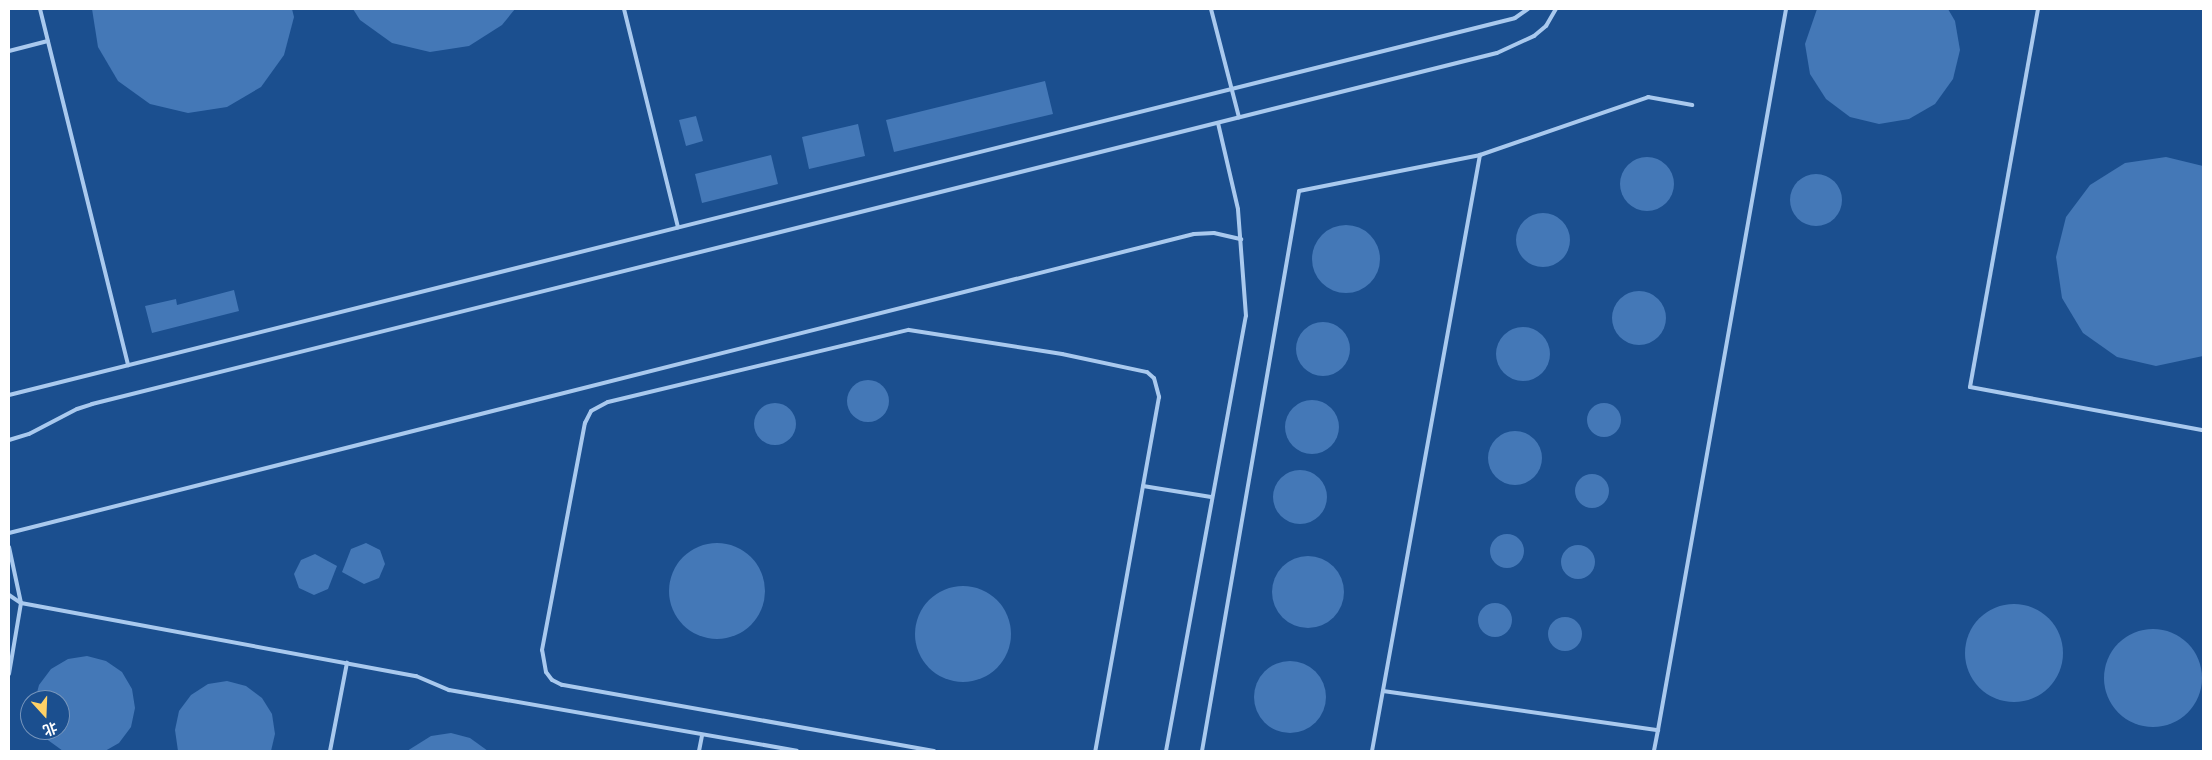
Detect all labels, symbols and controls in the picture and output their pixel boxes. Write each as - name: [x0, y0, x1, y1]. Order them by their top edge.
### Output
- north arrow: [20, 690, 70, 740]
- text: 北: [40, 718, 59, 739]

